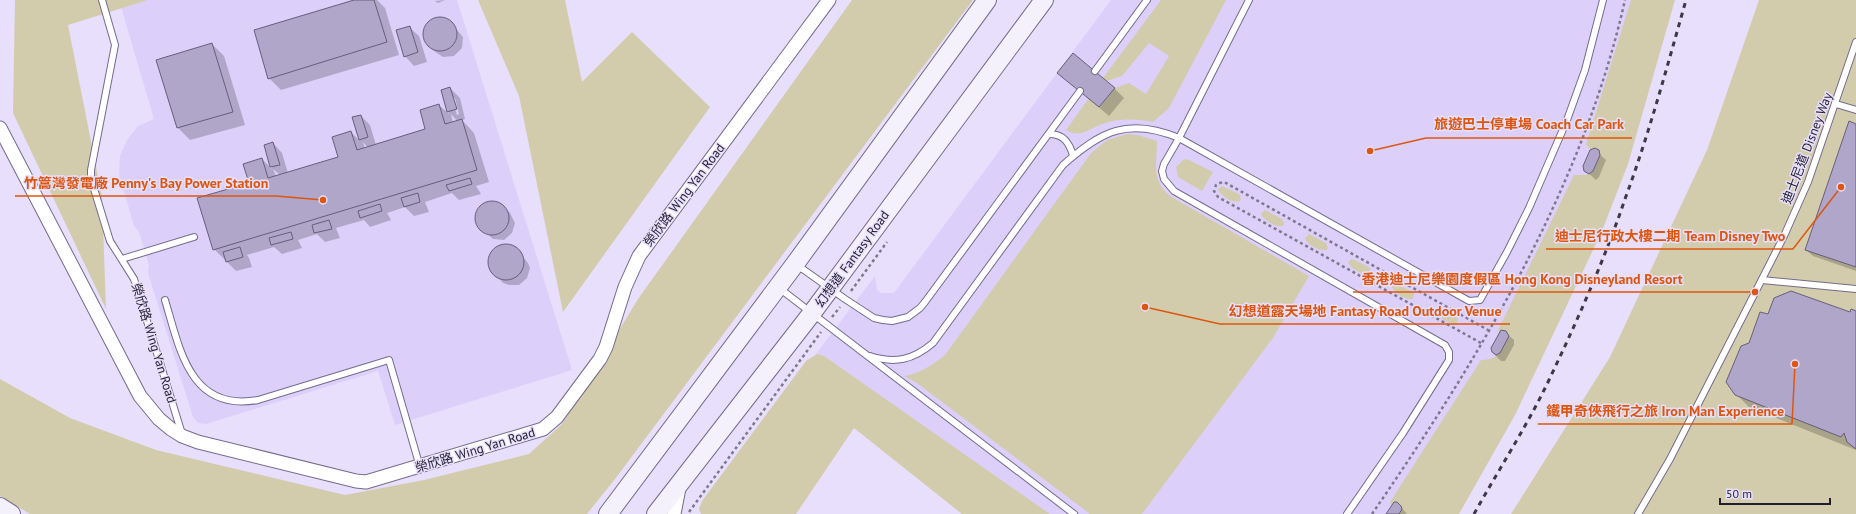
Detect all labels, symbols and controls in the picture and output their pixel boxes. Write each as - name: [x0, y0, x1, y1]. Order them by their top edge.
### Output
- street label: 迪士尼道 Disney Way: [1778, 90, 1836, 206]
- callout: 旅遊巴士停車場 Coach Car Park: [1426, 112, 1632, 138]
- text: 旅遊巴士停車場 Coach Car Park: [1434, 115, 1624, 133]
- street label: 榮欣路 Wing Yan Road: [640, 140, 728, 250]
- callout: 竹篙灣發電廠 Penny's Bay Power Station: [15, 170, 276, 196]
- text: 竹篙灣發電廠 Penny's Bay Power Station: [24, 174, 268, 192]
- street label: 幻想道 Fantasy Road: [811, 207, 893, 311]
- callout: 迪士尼行政大樓二期 Team Disney Two: [1546, 223, 1793, 249]
- text: 迪士尼行政大樓二期 Team Disney Two: [1555, 227, 1786, 245]
- callout: 香港迪士尼樂園度假區 Hong Kong Disneyland Resort: [1353, 266, 1691, 292]
- text: 香港迪士尼樂園度假區 Hong Kong Disneyland Resort: [1361, 270, 1683, 288]
- street label: 榮欣路 Wing Yan Road: [128, 281, 180, 405]
- callout: 幻想道露天場地 Fantasy Road Outdoor Venue: [1220, 298, 1510, 324]
- text: 幻想道露天場地 Fantasy Road Outdoor Venue: [1228, 302, 1502, 320]
- callout: 鐵甲奇俠飛行之旅 Iron Man Experience: [1538, 398, 1792, 424]
- text: 鐵甲奇俠飛行之旅 Iron Man Experience: [1546, 402, 1784, 420]
- street label: 榮欣路 Wing Yan Road: [413, 424, 537, 476]
- scale bar: [1720, 480, 1830, 506]
- text: 50 m: [1726, 486, 1752, 501]

